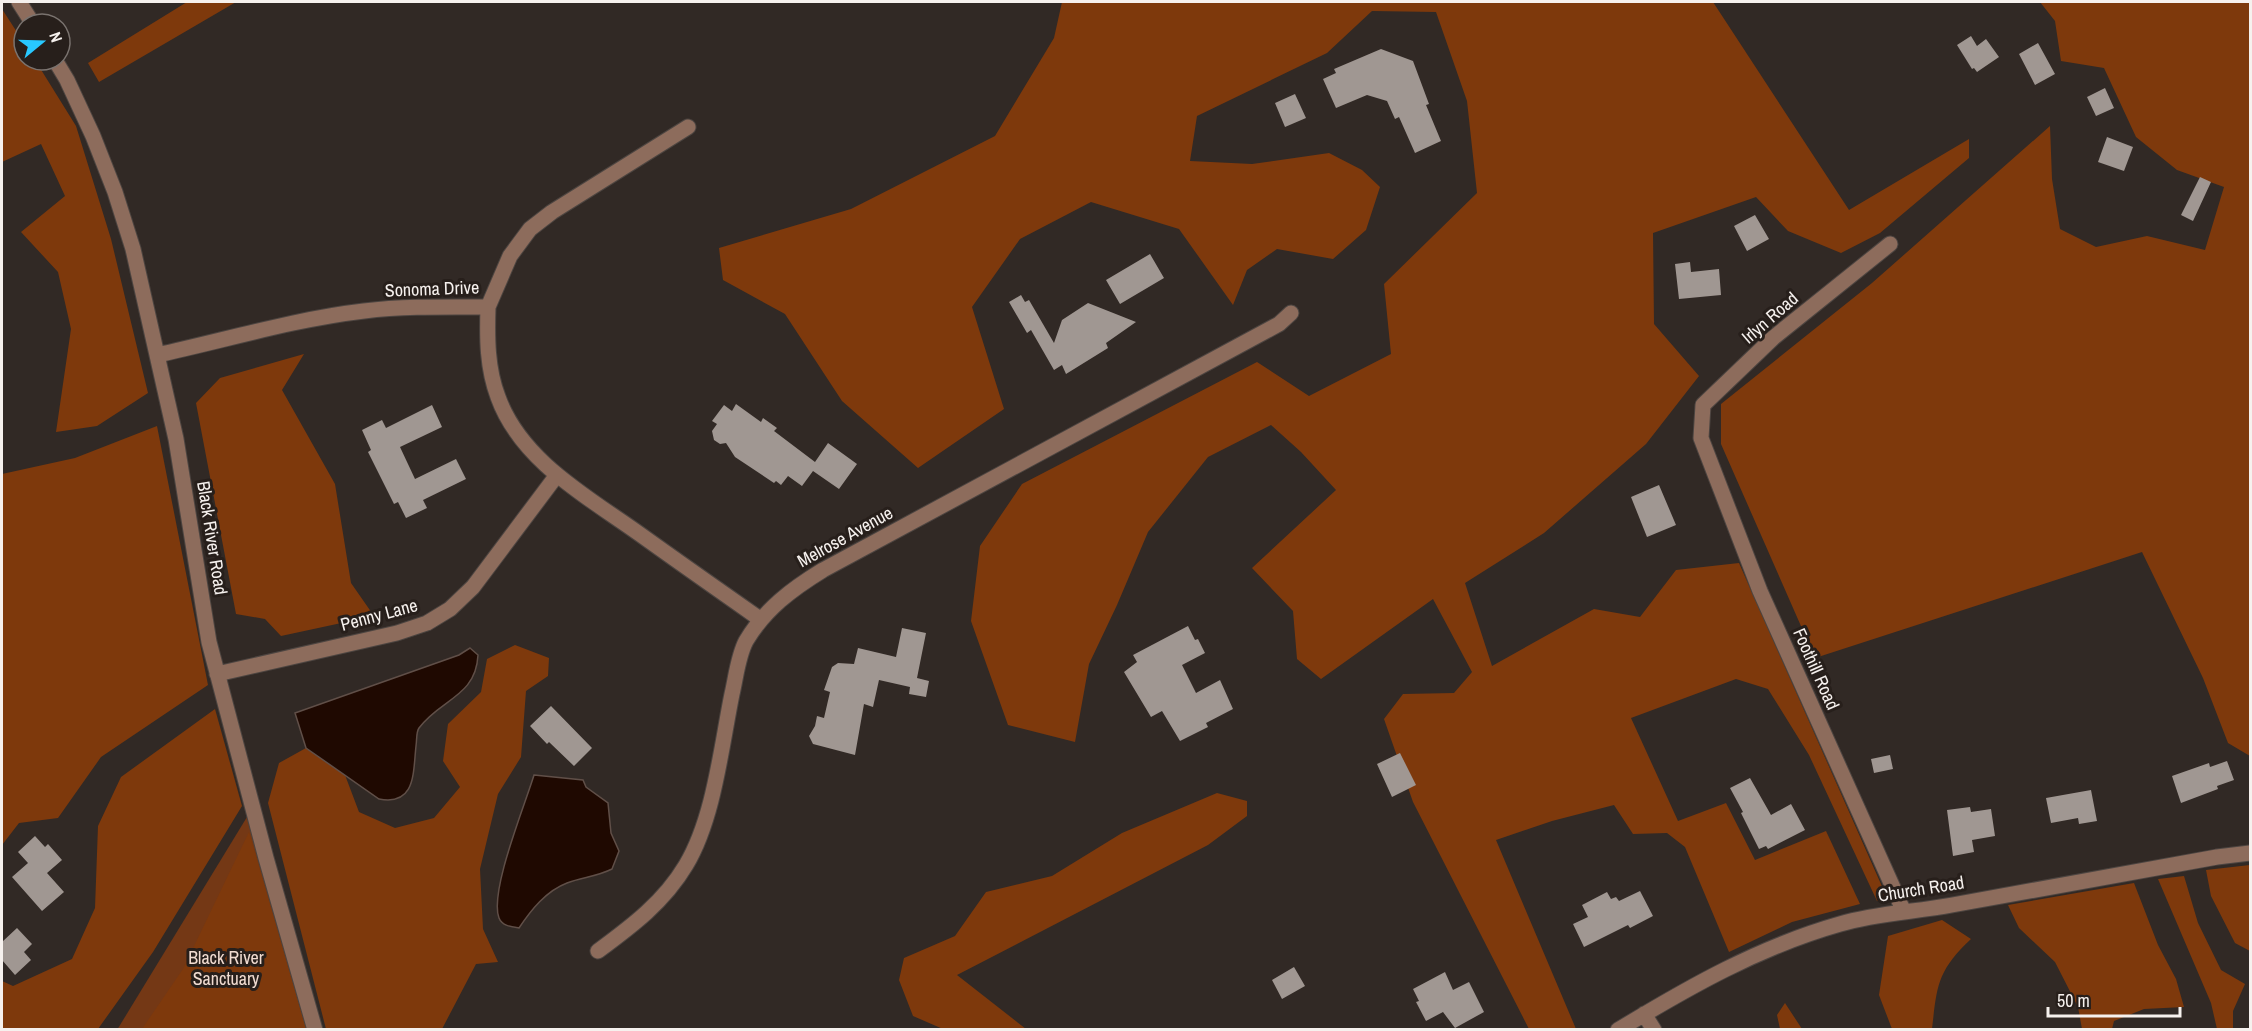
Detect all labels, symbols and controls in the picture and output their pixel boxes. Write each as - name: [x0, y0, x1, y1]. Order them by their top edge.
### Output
- north arrow: [12, 12, 72, 72]
- text: N: [44, 29, 68, 45]
- street label: Sonoma Drive: [384, 274, 480, 303]
- street label: Irlyn Road: [1736, 286, 1803, 349]
- street label: Black River Road: [191, 479, 234, 597]
- street label: Melrose Avenue: [793, 500, 897, 573]
- street label: Penny Lane: [338, 592, 420, 637]
- street label: Foothill Road: [1787, 624, 1846, 714]
- street label: Church Road: [1876, 869, 1966, 908]
- park label: Black River Sanctuary: [188, 945, 264, 991]
- scale bar: [2048, 980, 2180, 1018]
- text: 50 m: [2057, 988, 2090, 1013]

